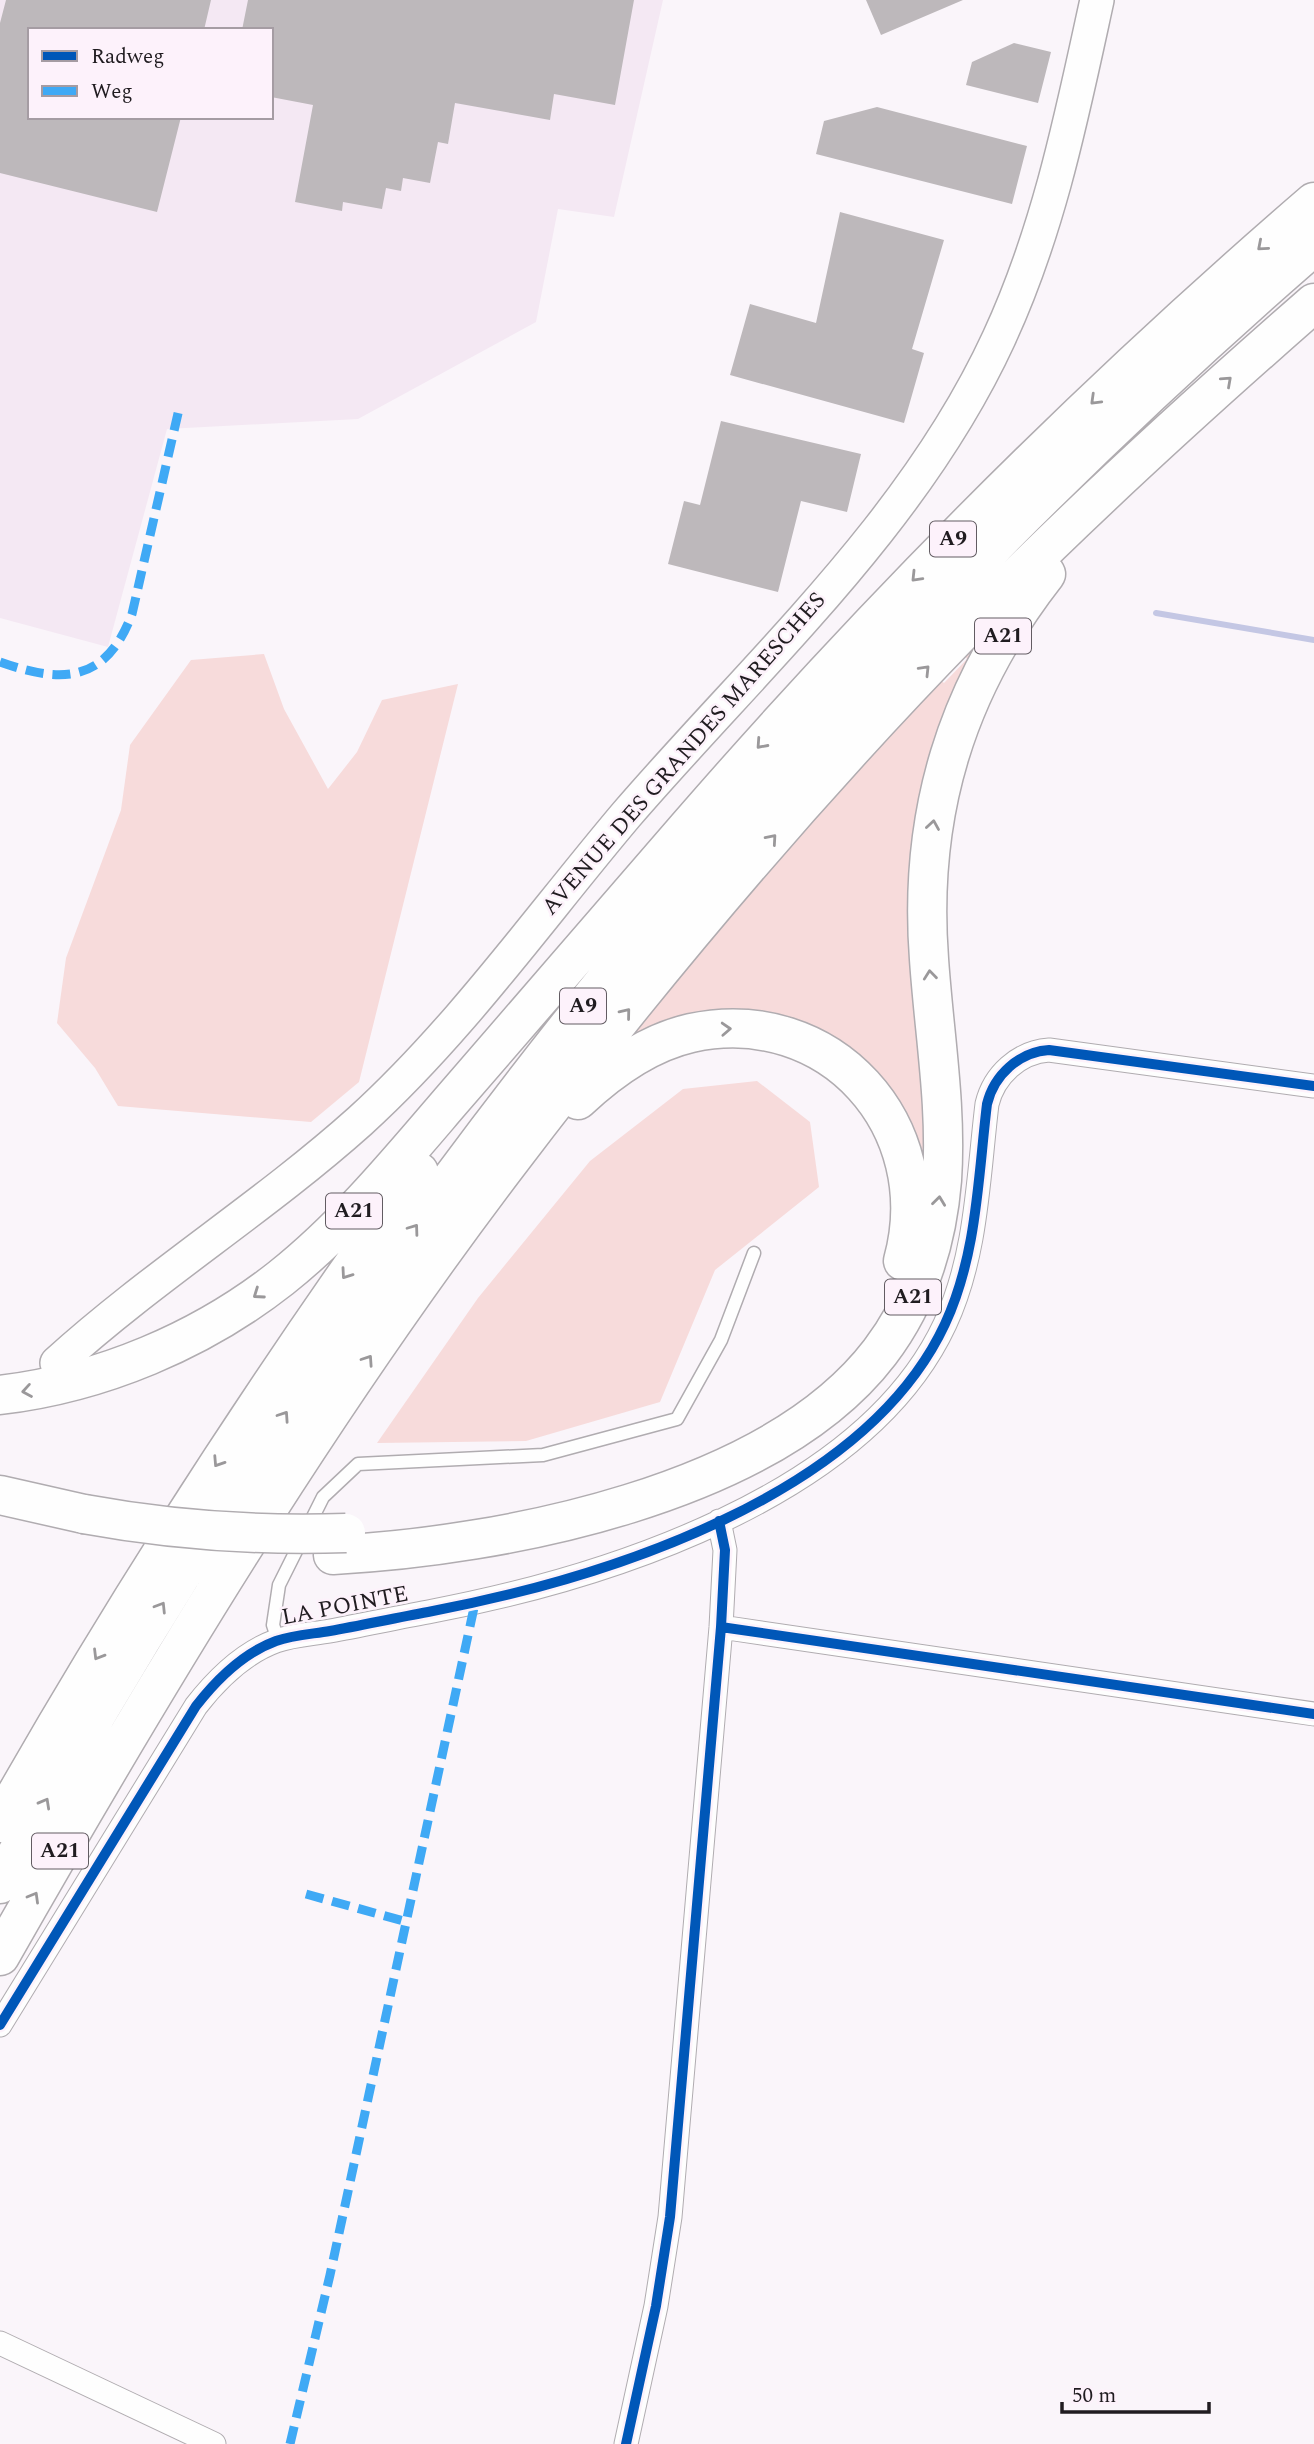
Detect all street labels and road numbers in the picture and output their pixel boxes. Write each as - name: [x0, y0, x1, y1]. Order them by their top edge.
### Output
- road number: A9: [930, 522, 976, 556]
- street label: AVENUE DES GRANDES MARESCHES: [533, 584, 835, 924]
- road number: A21: [975, 618, 1031, 654]
- road number: A9: [560, 988, 606, 1024]
- road number: A21: [326, 1194, 382, 1228]
- road number: A21: [885, 1280, 941, 1314]
- street label: LA POINTE: [279, 1577, 411, 1635]
- road number: A21: [32, 1834, 88, 1868]

